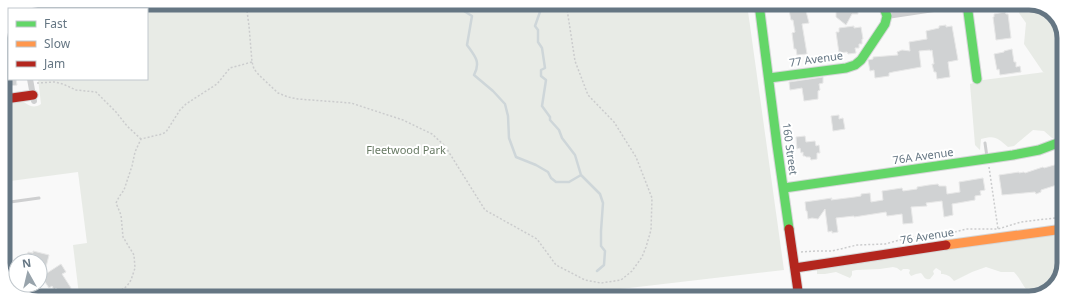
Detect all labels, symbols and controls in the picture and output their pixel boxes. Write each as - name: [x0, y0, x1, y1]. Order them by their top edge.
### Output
- legend: [8, 8, 148, 80]
- text: Fast: [44, 15, 68, 32]
- text: Slow: [44, 35, 71, 52]
- street label: 77 Avenue: [788, 47, 844, 70]
- text: Jam: [43, 55, 65, 72]
- street label: 160 Street: [779, 122, 802, 176]
- park label: Fleetwood Park: [366, 142, 446, 157]
- street label: 76A Avenue: [892, 144, 954, 167]
- street label: 76 Avenue: [899, 224, 955, 247]
- north arrow: [8, 253, 48, 293]
- text: N: [21, 255, 32, 271]

